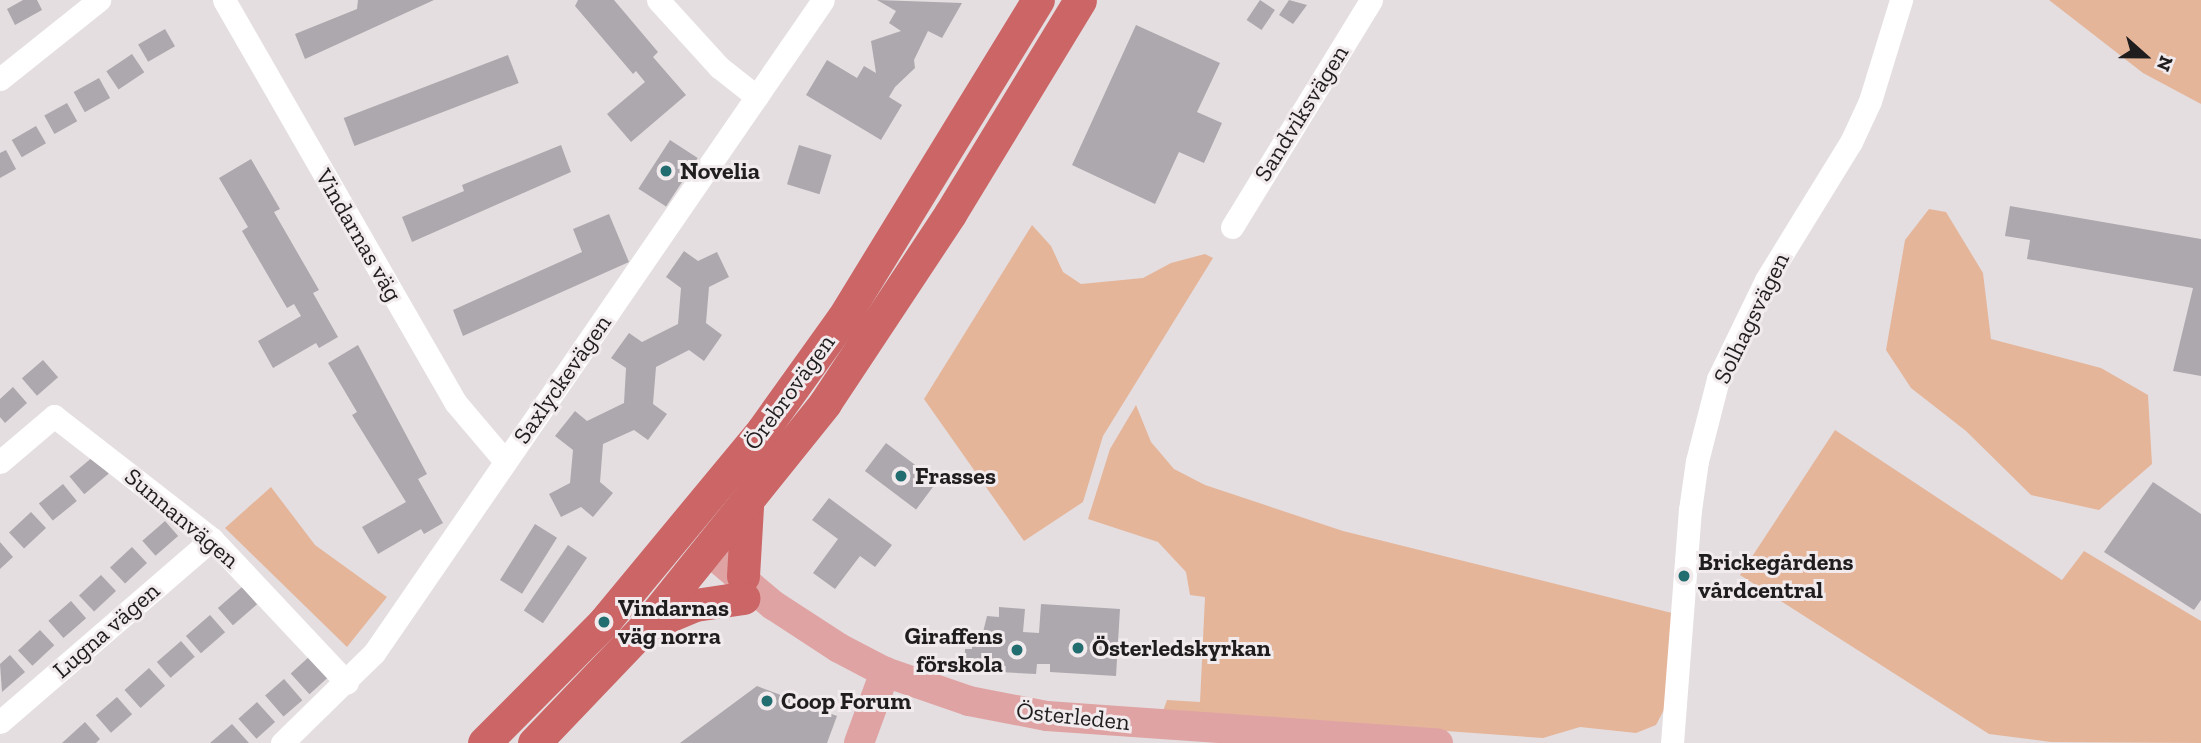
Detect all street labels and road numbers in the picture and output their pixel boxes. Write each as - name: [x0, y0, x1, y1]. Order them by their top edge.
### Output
- street label: Sandviksvägen: [1248, 40, 1354, 186]
- street label: Vindarnas väg: [309, 163, 409, 307]
- street label: Solhagsvägen: [1707, 248, 1795, 388]
- street label: Saxlyckevägen: [507, 309, 617, 449]
- street label: Örebrovägen: [737, 329, 841, 455]
- street label: Sunnanvägen: [119, 462, 245, 574]
- street label: Lugna vägen: [47, 576, 165, 684]
- street label: Österleden: [1015, 696, 1131, 736]

